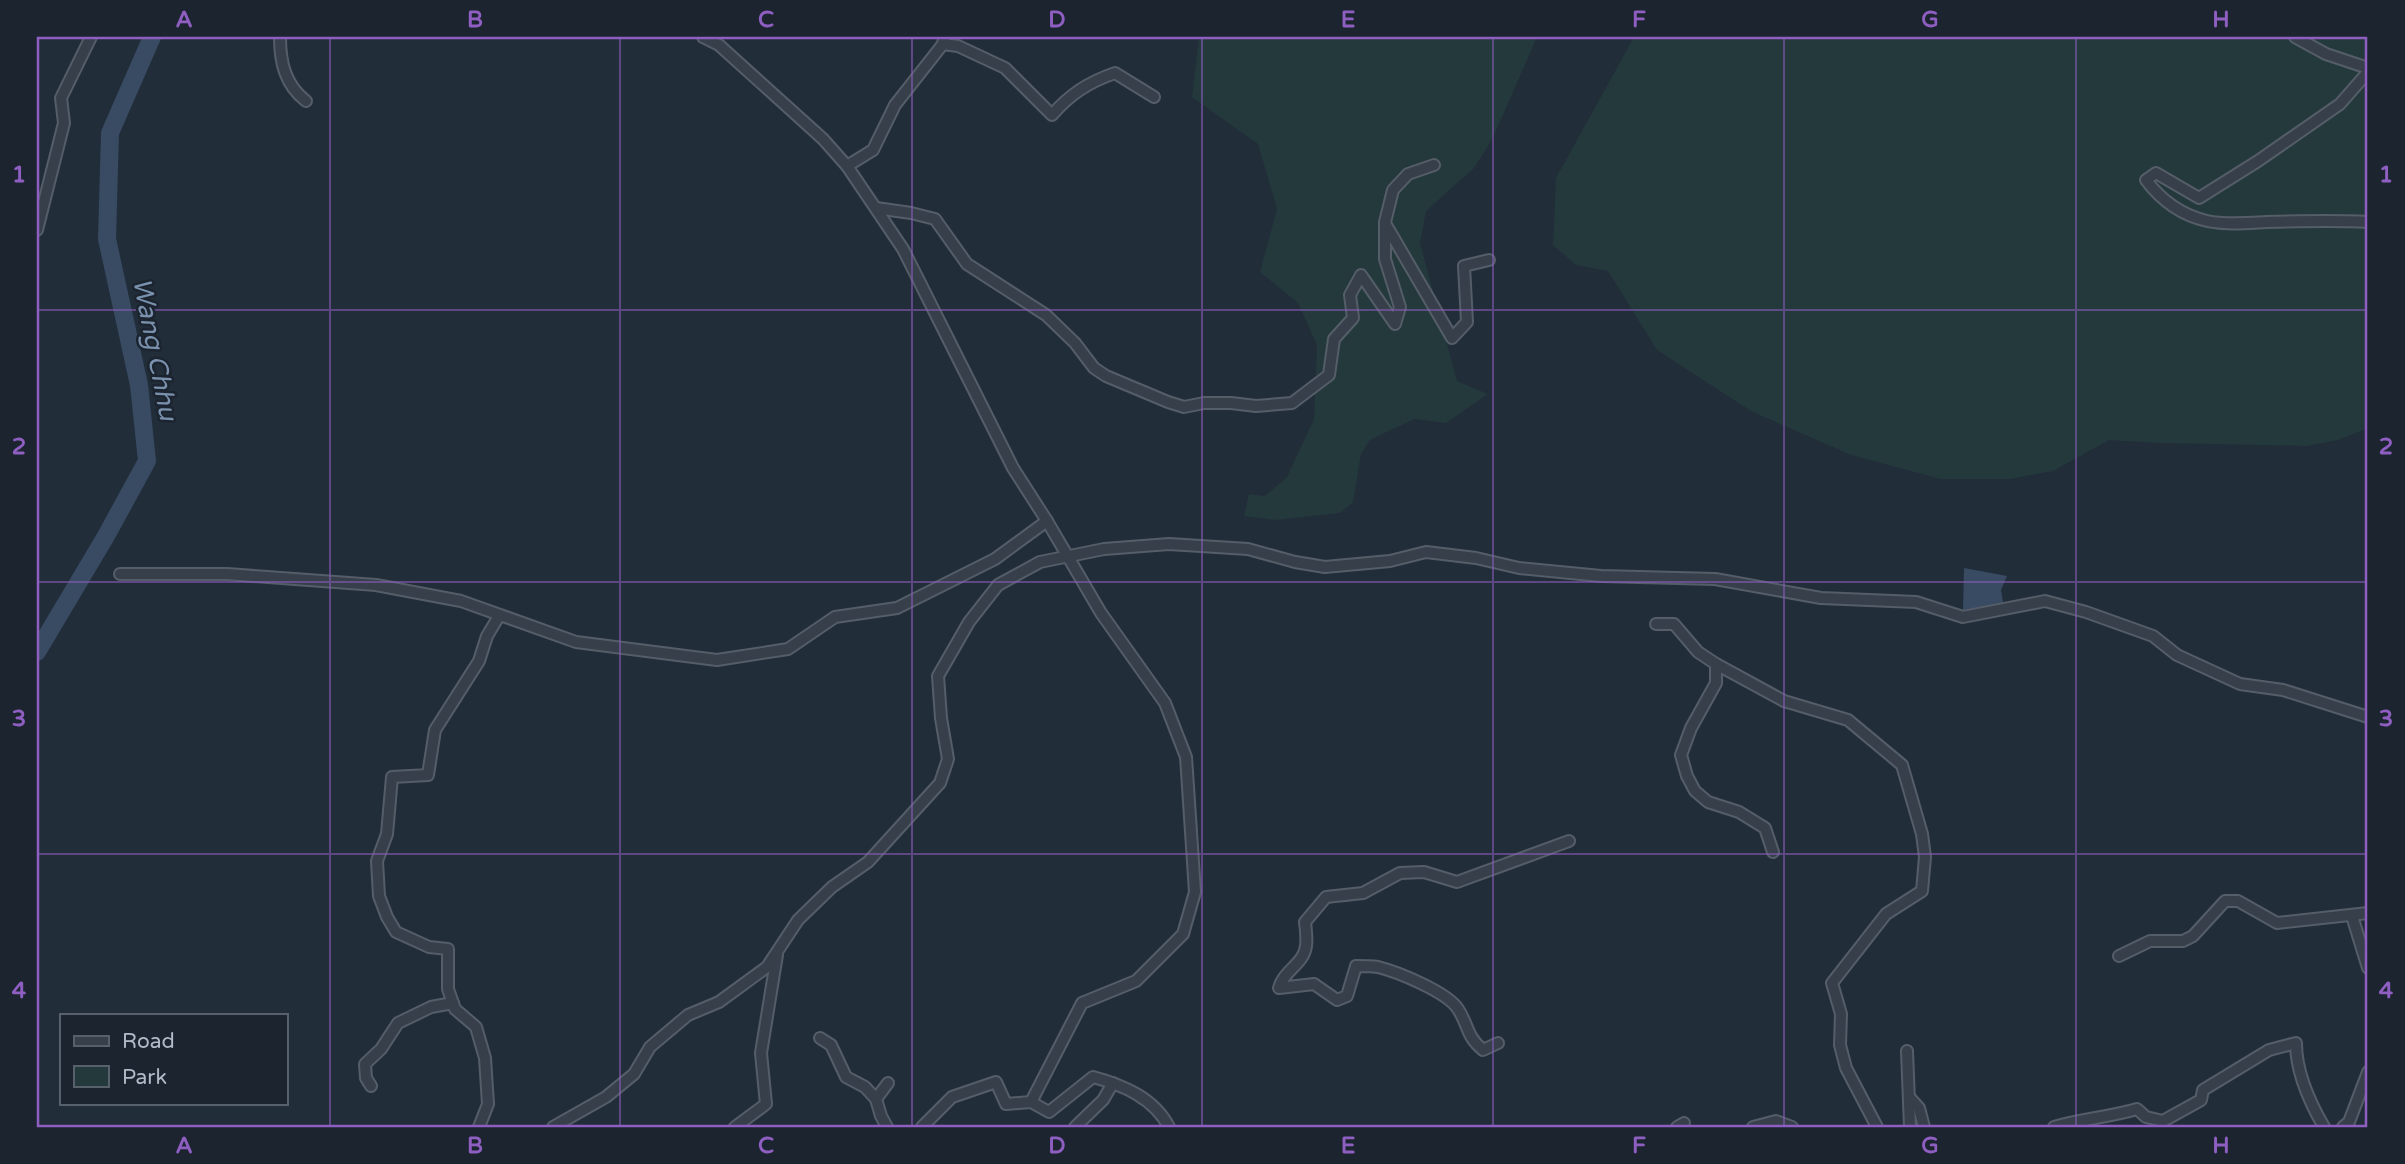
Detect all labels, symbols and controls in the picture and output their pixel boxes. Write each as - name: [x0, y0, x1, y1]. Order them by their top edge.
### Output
- text: A: [175, 6, 193, 34]
- text: B: [467, 6, 483, 34]
- text: C: [758, 6, 774, 34]
- text: D: [1048, 6, 1066, 34]
- text: E: [1341, 6, 1355, 34]
- text: F: [1632, 6, 1646, 34]
- text: G: [1921, 6, 1939, 34]
- text: H: [2212, 6, 2230, 34]
- text: 1: [12, 161, 26, 189]
- text: 1: [2379, 161, 2393, 189]
- water label: Wang Chhu: [126, 275, 184, 424]
- text: 2: [12, 433, 26, 461]
- text: 2: [2379, 433, 2393, 461]
- text: 3: [12, 705, 26, 733]
- text: 3: [2379, 705, 2393, 733]
- text: 4: [12, 977, 27, 1005]
- text: 4: [2379, 977, 2394, 1005]
- legend: [60, 1014, 287, 1104]
- text: Road: [122, 1029, 175, 1054]
- text: Park: [122, 1065, 167, 1090]
- text: A: [175, 1132, 193, 1160]
- text: B: [467, 1132, 483, 1160]
- text: C: [758, 1132, 774, 1160]
- text: D: [1048, 1132, 1066, 1160]
- text: E: [1341, 1132, 1355, 1160]
- text: F: [1632, 1132, 1646, 1160]
- text: G: [1921, 1132, 1939, 1160]
- text: H: [2212, 1132, 2230, 1160]

